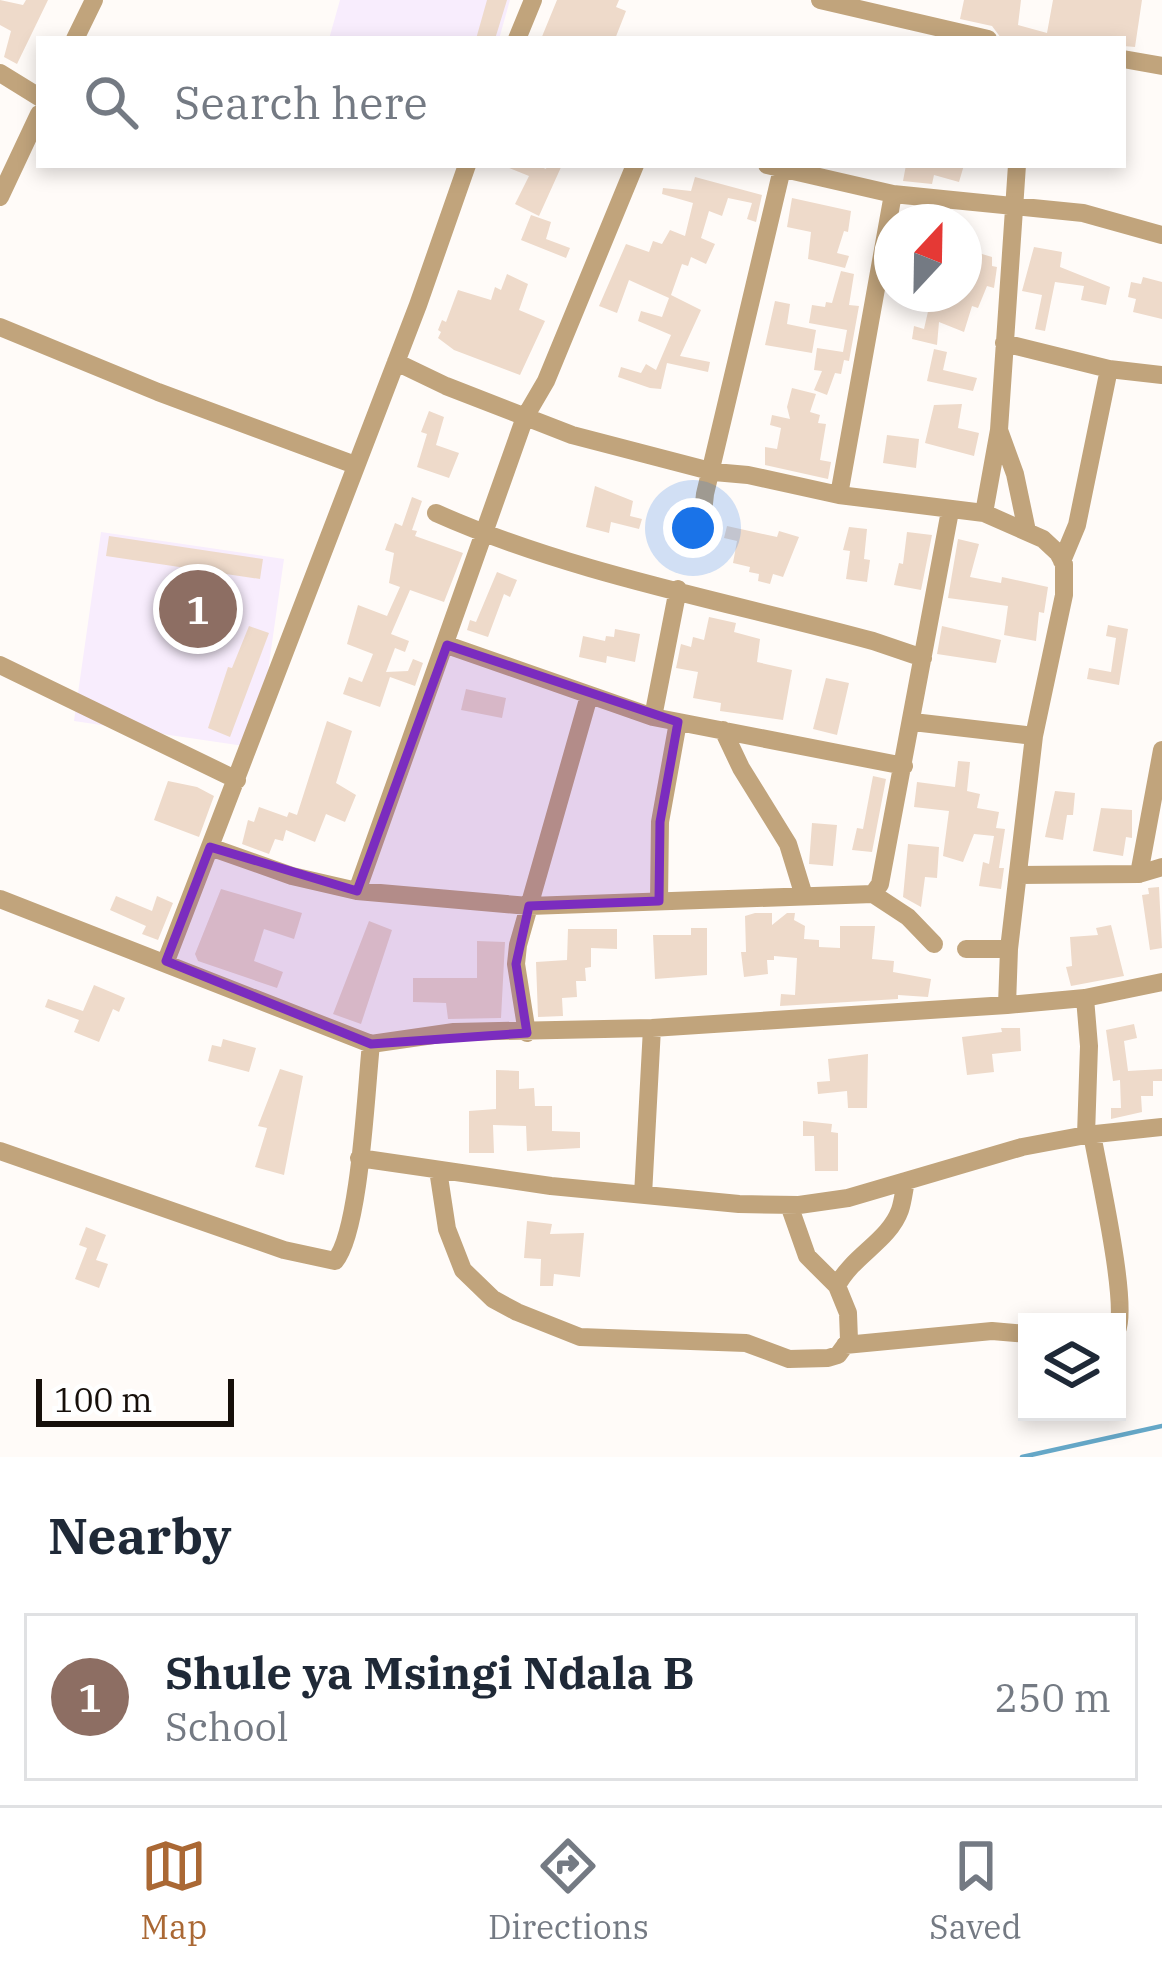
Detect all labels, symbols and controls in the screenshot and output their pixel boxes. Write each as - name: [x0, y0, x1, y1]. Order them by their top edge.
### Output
- search box: [36, 36, 1126, 168]
- icon: search: [78, 69, 144, 135]
- text: Search here: [174, 73, 428, 131]
- north arrow: [874, 204, 982, 312]
- your location: [663, 498, 723, 558]
- pin: 1: [159, 564, 237, 654]
- map controls: [1018, 1313, 1126, 1421]
- button: layers: [1018, 1313, 1126, 1421]
- scale bar: [36, 1373, 234, 1426]
- text: 100 m: [54, 1378, 153, 1421]
- text: Nearby: [48, 1502, 232, 1568]
- text: Shule ya Msingi Ndala B: [165, 1643, 695, 1701]
- text: 1: [78, 1672, 102, 1723]
- text: 250 m: [995, 1672, 1111, 1723]
- text: School: [165, 1701, 288, 1752]
- tab: Map: [140, 1833, 207, 1948]
- tab: Directions: [488, 1833, 649, 1948]
- tab: Saved: [929, 1833, 1022, 1948]

